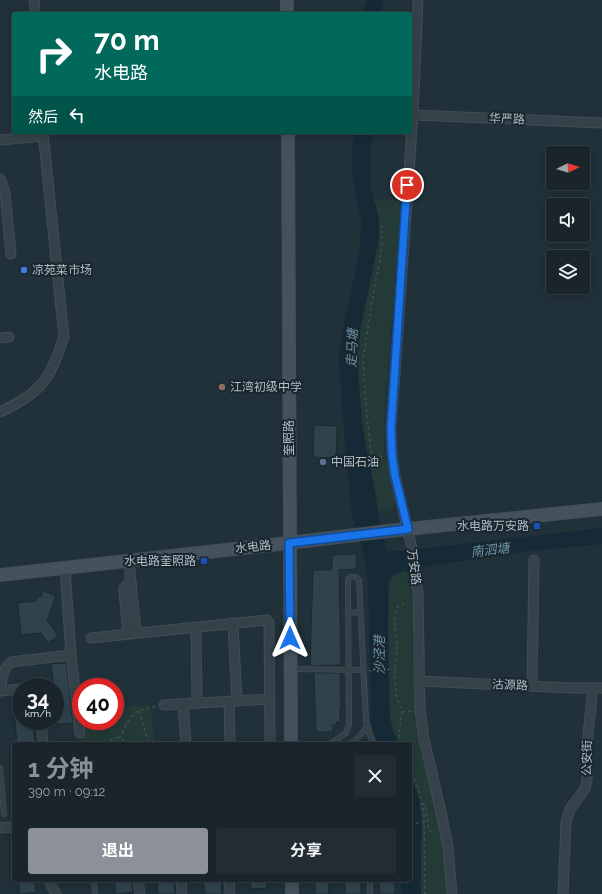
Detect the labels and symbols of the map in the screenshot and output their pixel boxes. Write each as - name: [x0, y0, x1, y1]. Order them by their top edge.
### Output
- street label: 华严路: [489, 111, 525, 127]
- north arrow: [546, 146, 590, 190]
- pin: [390, 168, 424, 202]
- place label: 凉苑菜市场: [32, 263, 92, 277]
- marker: 凉苑菜市场: [19, 265, 29, 275]
- water label: 走马塘: [344, 326, 360, 368]
- place label: 江湾初级中学: [230, 380, 302, 394]
- marker: 江湾初级中学: [217, 382, 227, 392]
- street label: 奎照路: [282, 420, 296, 456]
- place label: 中国石油: [331, 455, 379, 469]
- marker: 中国石油: [318, 457, 328, 467]
- place label: 水电路万安路: [457, 519, 529, 533]
- marker: 水电路万安路: [532, 521, 542, 531]
- street label: 水电路: [234, 538, 272, 556]
- water label: 南泗塘: [470, 540, 512, 560]
- street label: 万安路: [405, 548, 423, 586]
- place label: 水电路奎照路: [124, 554, 196, 568]
- marker: 水电路奎照路: [199, 556, 209, 566]
- position arrow: [269, 617, 311, 659]
- water label: 沙泾港: [372, 634, 387, 675]
- street label: 沽源路: [492, 677, 528, 693]
- speed limit sign: 40: [72, 678, 124, 730]
- street label: 公安街: [580, 740, 594, 776]

